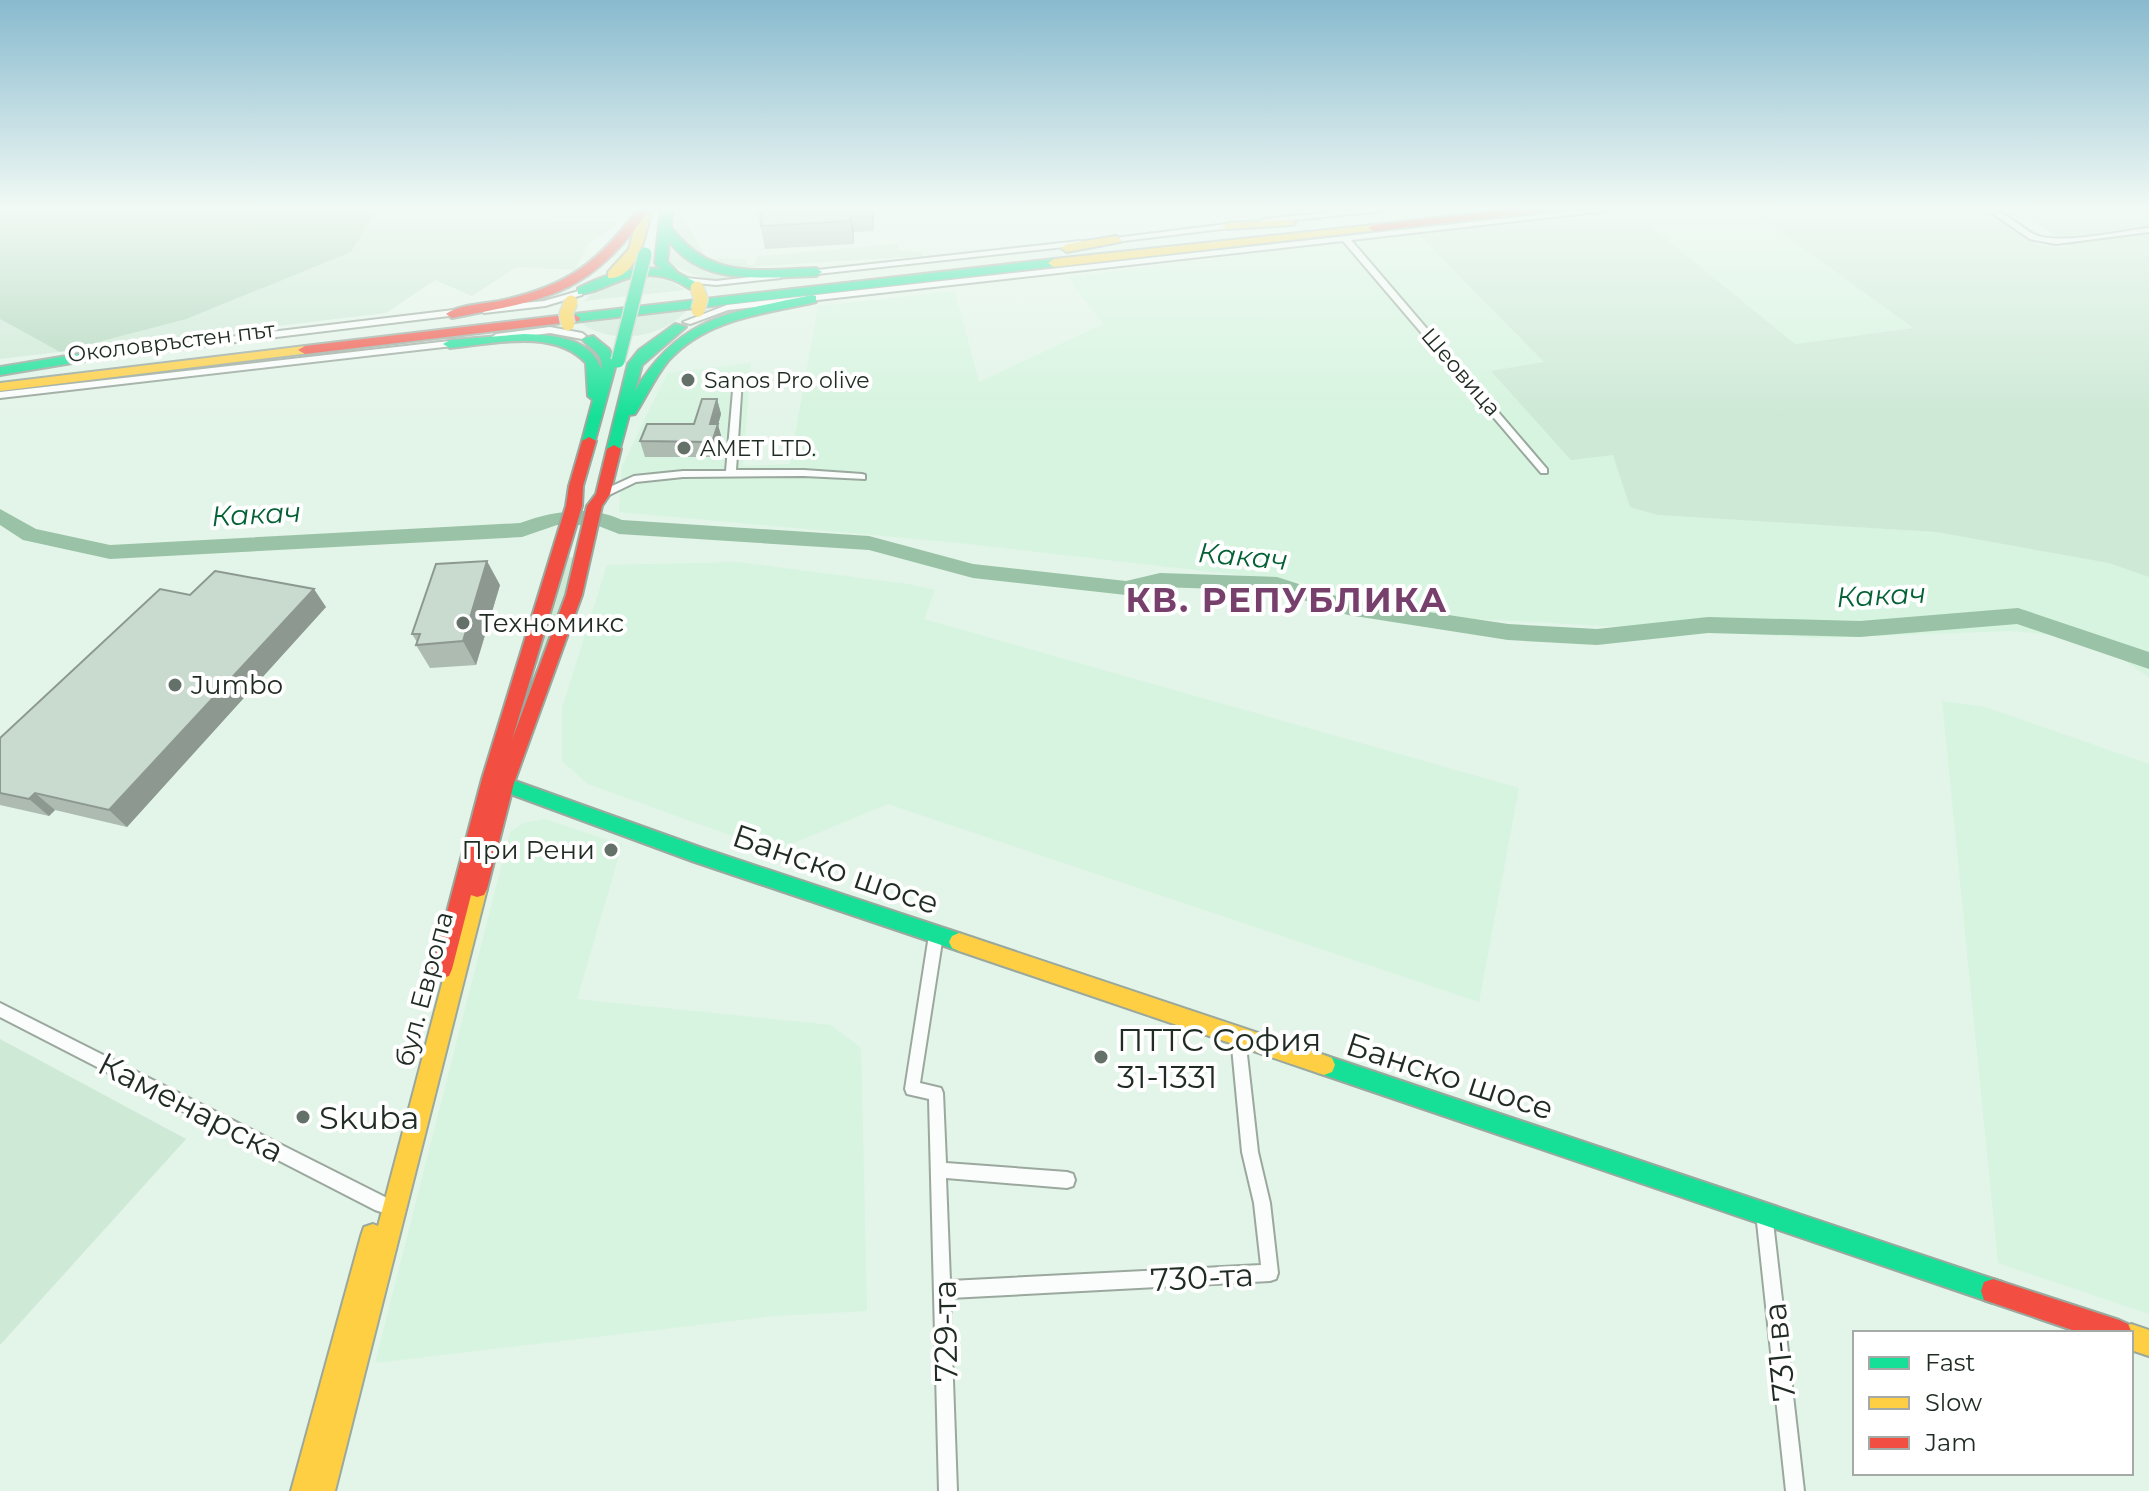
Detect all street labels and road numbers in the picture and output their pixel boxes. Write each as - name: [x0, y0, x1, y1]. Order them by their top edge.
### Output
- street label: Околовръстен път: [66, 316, 277, 368]
- street label: Шеовица: [1415, 322, 1507, 422]
- street label: Банско шосе: [728, 815, 944, 923]
- street label: бул. Европа: [388, 908, 460, 1070]
- street label: Банско шосе: [1341, 1024, 1559, 1128]
- street label: Каменарска: [92, 1044, 290, 1170]
- street label: 730-та: [1149, 1255, 1255, 1299]
- street label: 729-та: [925, 1280, 965, 1382]
- street label: 731-ва: [1754, 1301, 1804, 1403]

